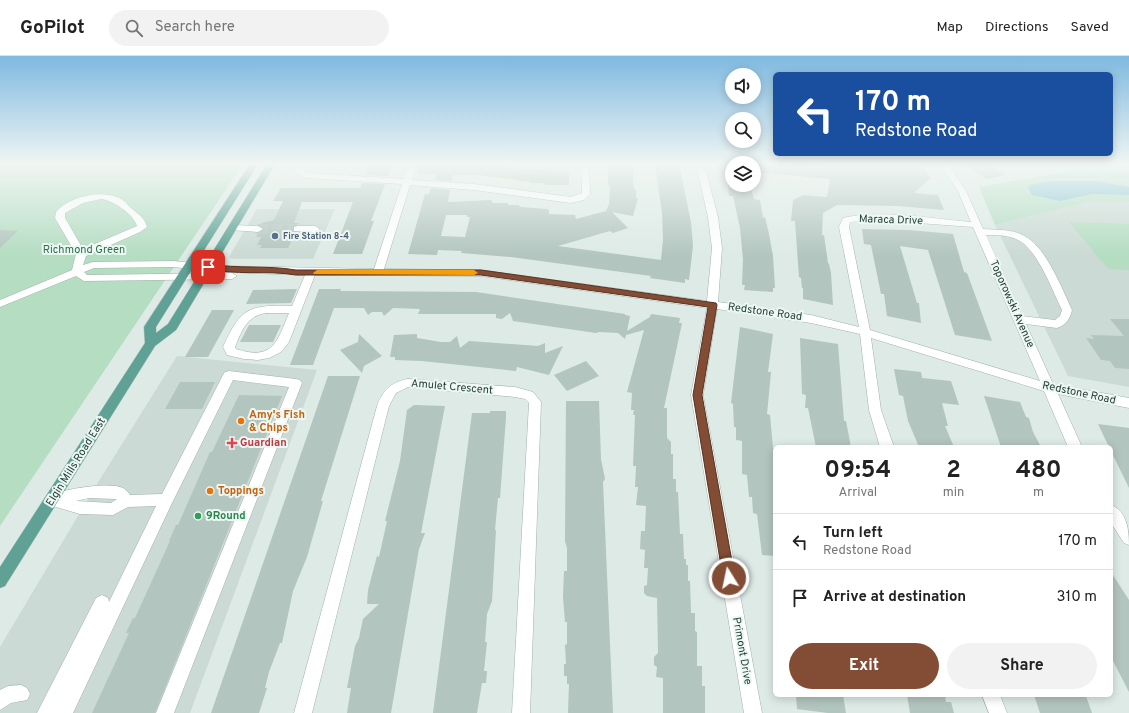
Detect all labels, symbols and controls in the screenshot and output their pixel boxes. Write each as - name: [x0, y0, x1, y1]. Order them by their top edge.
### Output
- search box: [109, 10, 389, 46]
- text: GoPilot: [20, 16, 85, 40]
- icon: search: [123, 17, 145, 39]
- text: Search here: [155, 18, 235, 37]
- text: Map: [937, 19, 963, 36]
- text: Directions: [985, 19, 1049, 36]
- text: Saved: [1071, 19, 1109, 36]
- map controls: [725, 68, 761, 192]
- button: sound: [725, 68, 761, 104]
- text: 170 m: [855, 85, 931, 121]
- icon: left: [789, 88, 841, 140]
- button: search: [725, 112, 761, 148]
- text: Redstone Road: [855, 120, 977, 143]
- button: layers: [725, 156, 761, 192]
- street label: Maraca Drive: [859, 212, 923, 228]
- marker: Fire Station 8-4: [270, 231, 280, 241]
- place label: Fire Station 8-4: [283, 231, 349, 242]
- park label: Richmond Green: [43, 243, 125, 257]
- pin: [191, 250, 225, 284]
- icon: arrive: [197, 256, 219, 278]
- street label: Toporowski Avenue: [986, 258, 1038, 350]
- street label: Redstone Road: [727, 300, 803, 324]
- street label: Amulet Crescent: [410, 376, 494, 398]
- street label: Redstone Road: [1041, 378, 1117, 408]
- place label: Amy's Fish & Chips: [249, 408, 305, 435]
- street label: Elgin Mills Road East: [43, 415, 109, 509]
- marker: Amy's Fish & Chips: [236, 416, 246, 426]
- place label: Guardian: [240, 436, 287, 450]
- marker: Guardian: [227, 438, 237, 448]
- text: 09:54: [824, 456, 891, 486]
- text: 2: [946, 456, 961, 486]
- text: 480: [1016, 456, 1062, 486]
- place label: Toppings: [218, 484, 264, 498]
- text: Arrival: [838, 485, 877, 501]
- text: min: [943, 485, 964, 501]
- text: m: [1033, 485, 1044, 501]
- marker: Toppings: [205, 486, 215, 496]
- place label: 9Round: [206, 509, 246, 523]
- marker: 9Round: [193, 511, 203, 521]
- text: Turn left: [823, 524, 883, 543]
- icon: left: [789, 531, 811, 553]
- text: 170 m: [1058, 532, 1097, 551]
- text: Redstone Road: [823, 543, 911, 559]
- position arrow: [708, 557, 750, 599]
- icon: arrive: [789, 587, 811, 609]
- text: Arrive at destination: [823, 588, 966, 607]
- text: 310 m: [1057, 588, 1097, 607]
- street label: Primont Drive: [729, 616, 755, 686]
- button: Exit: [789, 643, 939, 689]
- button: Share: [947, 643, 1097, 689]

